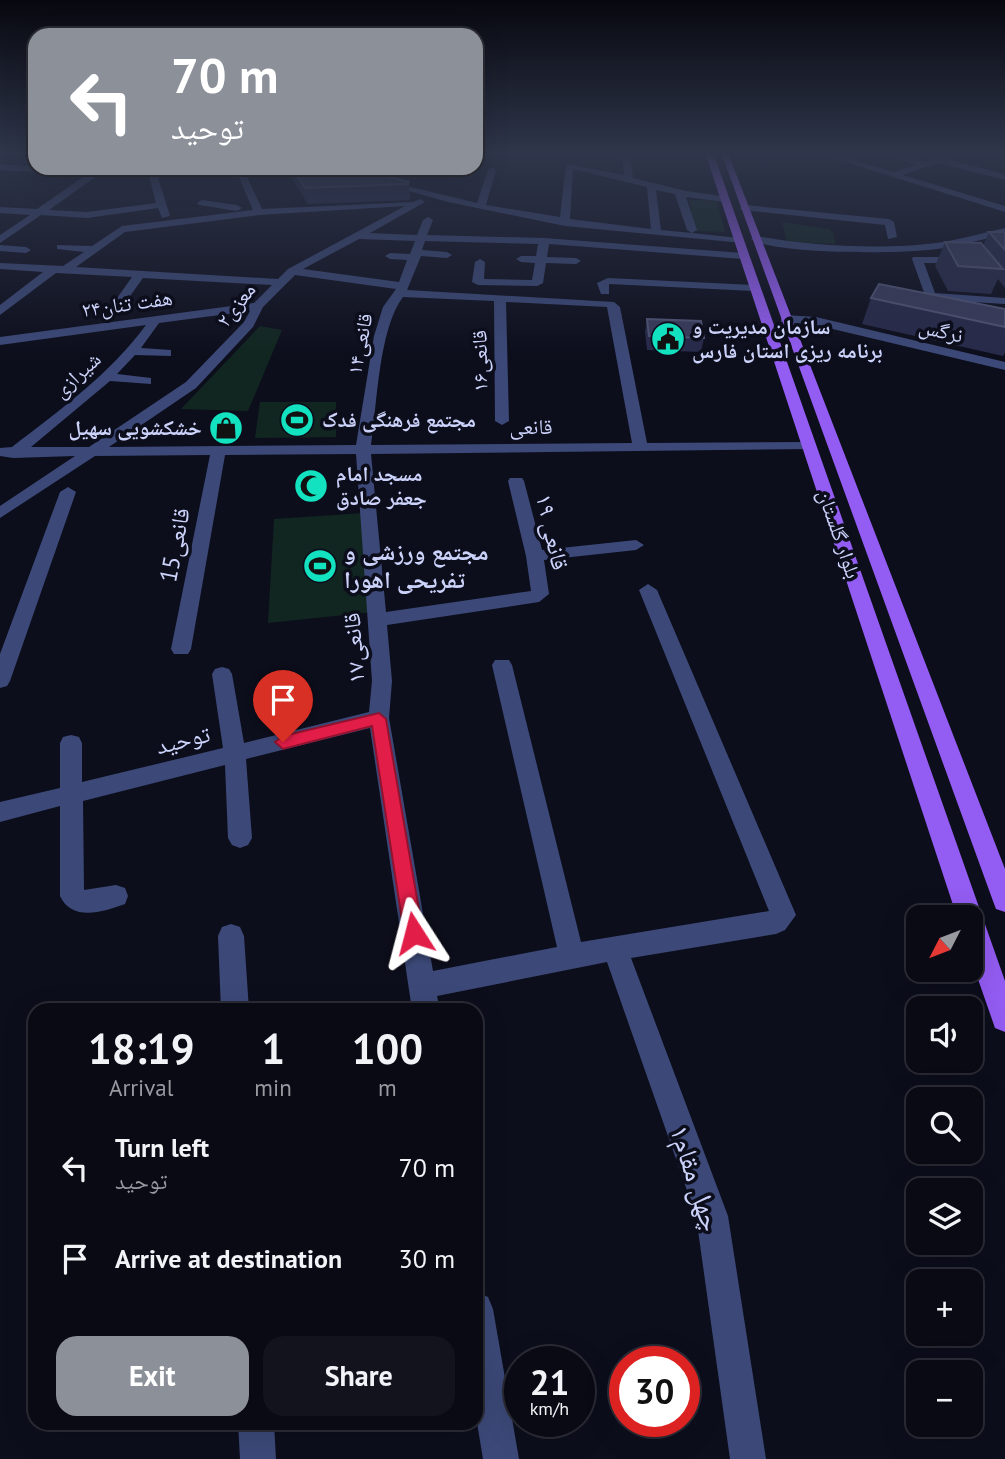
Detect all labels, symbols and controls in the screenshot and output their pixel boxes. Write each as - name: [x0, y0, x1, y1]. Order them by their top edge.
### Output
- text: 70 m: [171, 43, 278, 107]
- icon: left: [56, 56, 147, 147]
- text: توحید: [171, 106, 244, 148]
- street label: ۲معزی: [210, 277, 261, 332]
- street label: هفت تنان۲۴: [80, 284, 174, 323]
- street label: ۱۴قانعی: [340, 311, 379, 377]
- street label: نرگس: [916, 312, 966, 349]
- place label: سازمان مدیریت و برنامه ریزی استان فارس: [692, 313, 883, 364]
- public building icon: سازمان مدیریت و برنامه ریزی استان فارس: [649, 320, 687, 358]
- street label: ۱۶قانعی: [465, 330, 494, 392]
- street label: شیرازی: [47, 346, 106, 404]
- sports icon: مجتمع فرهنگی فدک: [278, 401, 316, 439]
- place label: مجتمع فرهنگی فدک: [322, 406, 476, 434]
- shop icon: خشکشویی سهیل: [207, 409, 245, 447]
- street label: قانعی: [509, 413, 553, 440]
- place label: خشکشویی سهیل: [68, 414, 202, 441]
- place label: مسجد امام جعفر صادق: [336, 460, 427, 511]
- mosque icon: مسجد امام جعفر صادق: [292, 467, 330, 505]
- street label: بلوار گلستان: [812, 486, 867, 582]
- street label: قانعی ۱۹: [529, 491, 576, 573]
- street label: 15قانعی: [152, 505, 197, 585]
- place label: مجتمع ورزشی و تفریحی اهورا: [344, 536, 489, 595]
- sports icon: مجتمع ورزشی و تفریحی اهورا: [301, 547, 339, 585]
- street label: ۱۷قانعی: [336, 612, 371, 684]
- pin: [253, 670, 313, 742]
- icon: arrive: [264, 681, 302, 719]
- street label: توحید: [153, 718, 213, 761]
- position arrow: [377, 896, 451, 970]
- north arrow: [906, 905, 984, 982]
- map controls: [906, 905, 983, 1437]
- button: sound: [906, 996, 983, 1073]
- text: 18:19: [88, 1021, 194, 1076]
- text: 1: [261, 1021, 285, 1076]
- text: 100: [352, 1021, 423, 1076]
- text: Arrival: [109, 1073, 173, 1102]
- text: min: [254, 1073, 292, 1102]
- text: m: [378, 1073, 397, 1102]
- button: search: [906, 1087, 983, 1164]
- street label: چهل مقام۱: [661, 1120, 731, 1236]
- text: Turn left: [115, 1131, 209, 1164]
- icon: left: [56, 1149, 94, 1187]
- text: 70 m: [399, 1151, 455, 1184]
- text: توحید: [115, 1166, 167, 1195]
- button: layers: [906, 1178, 983, 1255]
- icon: arrive: [56, 1240, 94, 1278]
- text: Arrive at destination: [115, 1242, 342, 1275]
- text: 30 m: [399, 1242, 455, 1275]
- button: +: [906, 1269, 983, 1346]
- button: Exit: [56, 1336, 249, 1416]
- button: Share: [263, 1336, 455, 1416]
- speed limit sign: 30: [609, 1346, 700, 1437]
- text: 21: [530, 1359, 569, 1405]
- button: −: [906, 1360, 983, 1437]
- text: km/h: [530, 1397, 569, 1420]

